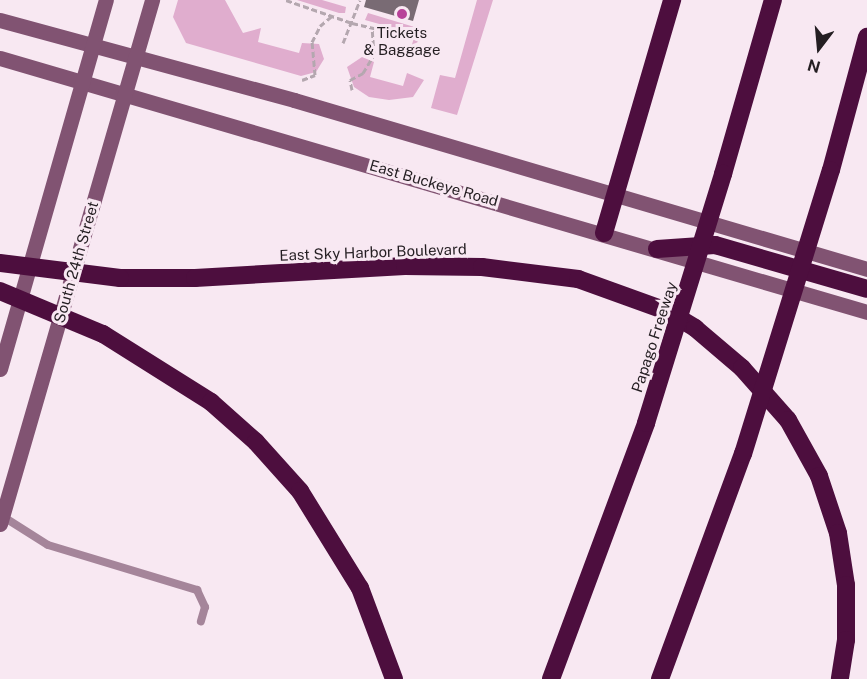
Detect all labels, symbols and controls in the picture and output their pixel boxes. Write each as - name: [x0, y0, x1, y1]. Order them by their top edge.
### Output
- marker: Tickets & Baggage: [395, 7, 409, 21]
- north arrow: [789, 18, 849, 78]
- place label: Tickets & Baggage: [364, 23, 440, 58]
- text: N: [805, 55, 823, 77]
- street label: East Buckeye Road: [368, 156, 500, 210]
- street label: South 24th Street: [50, 199, 102, 325]
- street label: East Sky Harbor Boulevard: [279, 240, 467, 264]
- street label: Papago Freeway: [628, 279, 680, 395]

